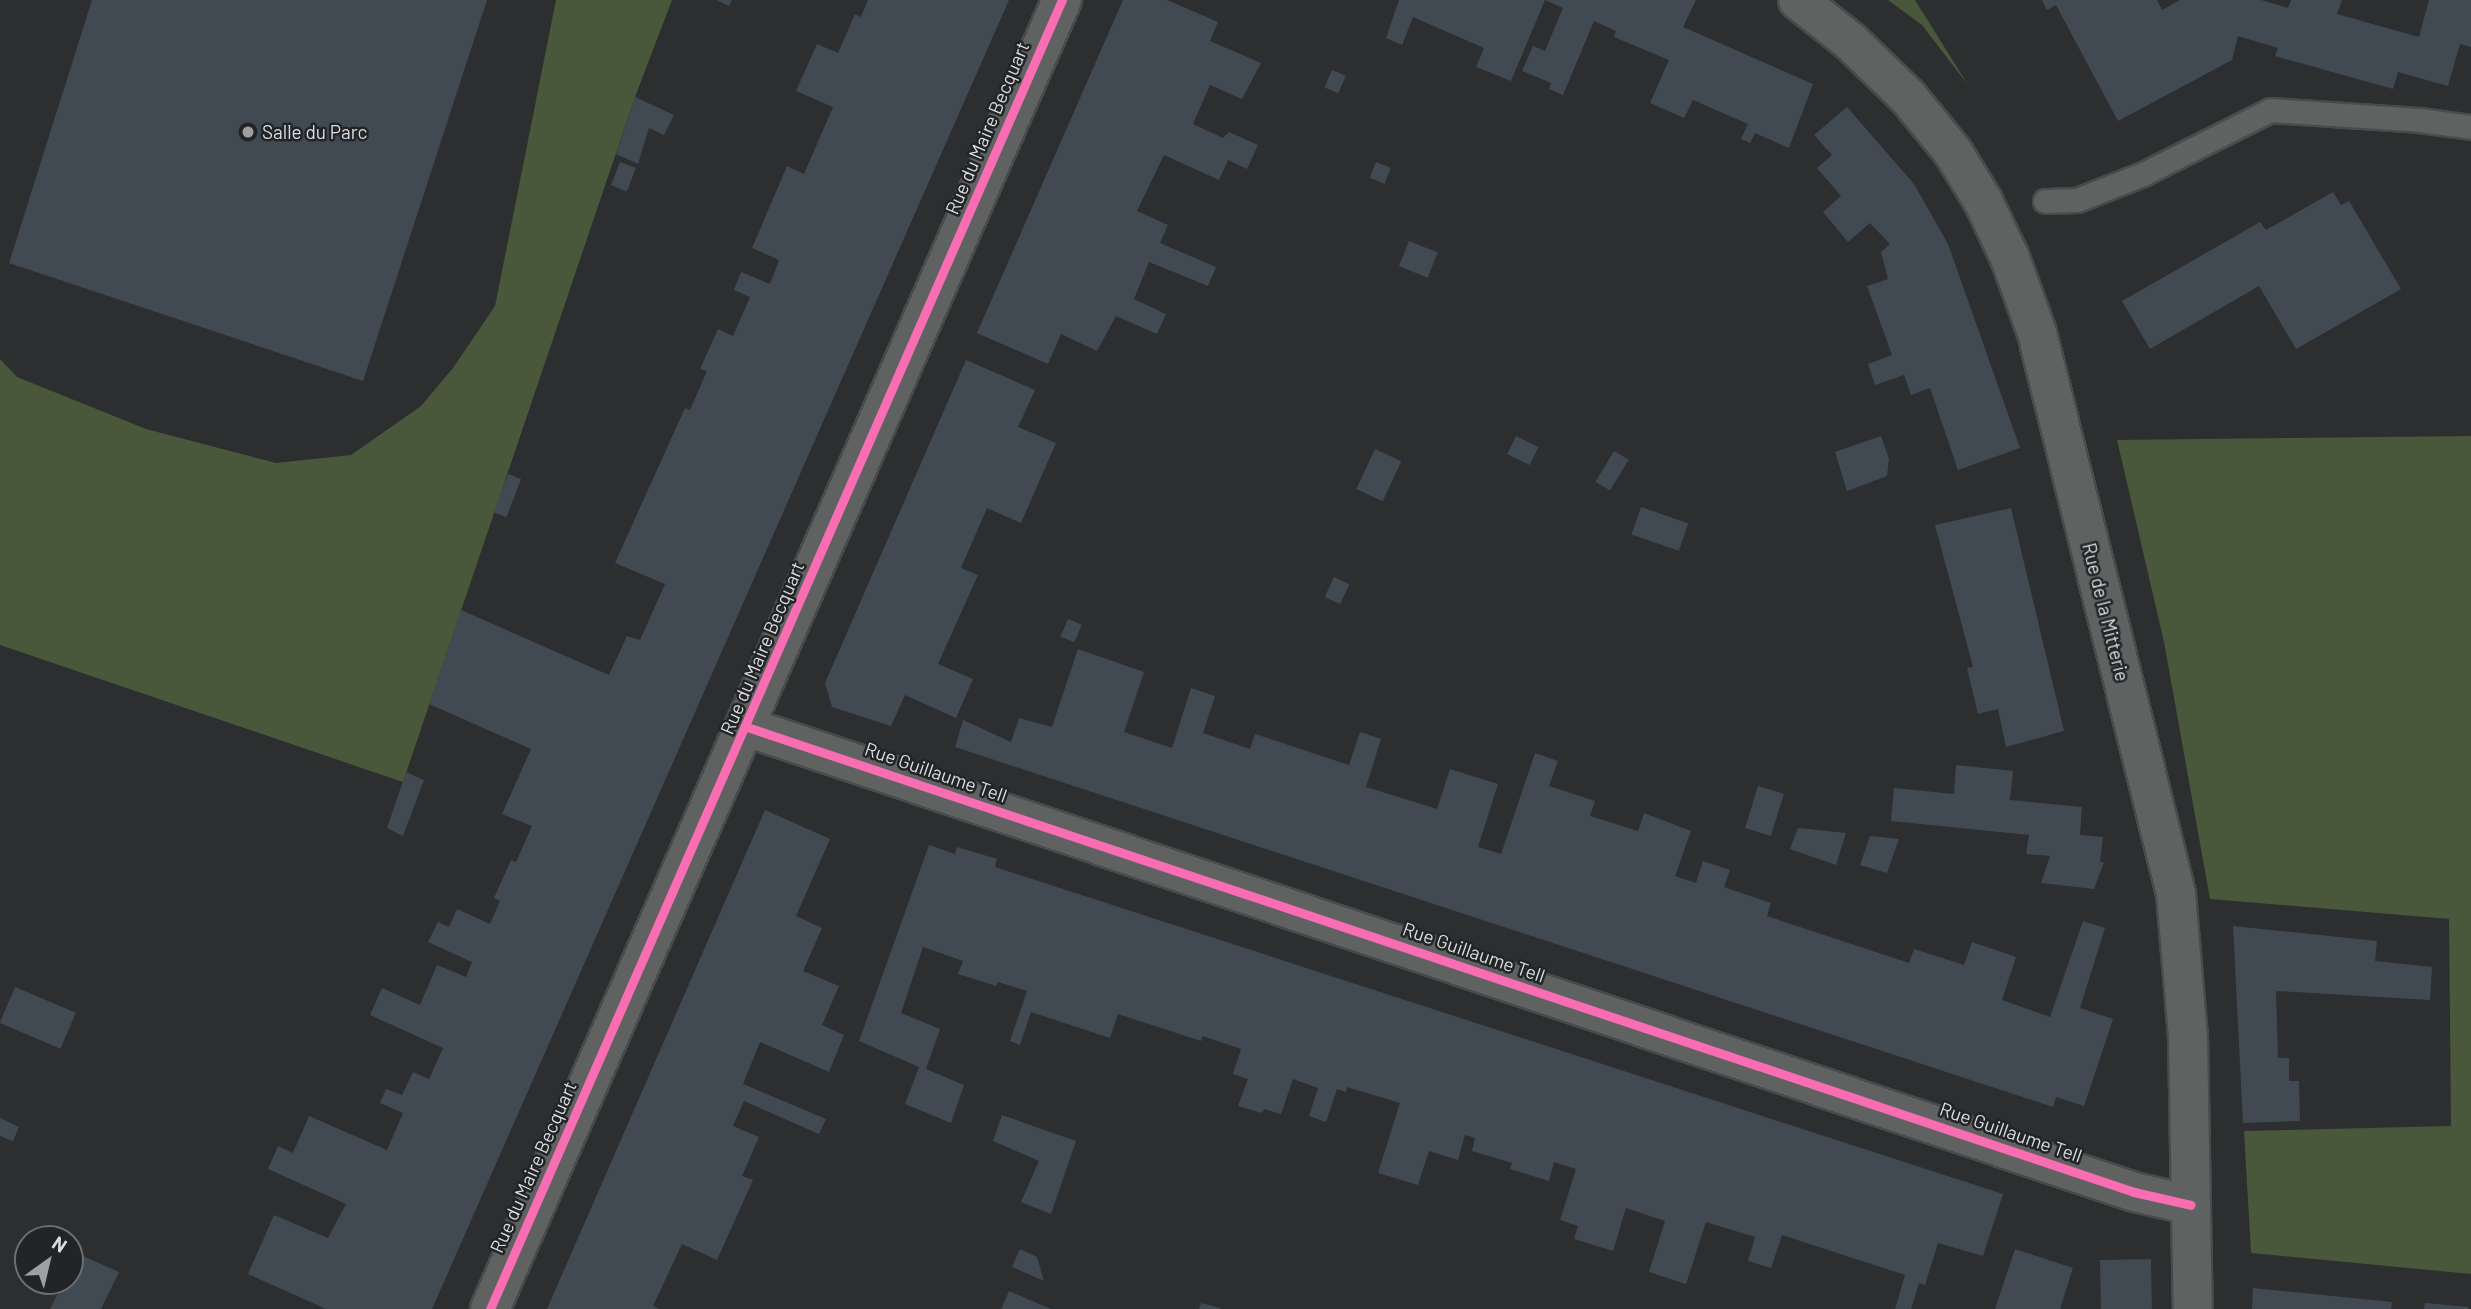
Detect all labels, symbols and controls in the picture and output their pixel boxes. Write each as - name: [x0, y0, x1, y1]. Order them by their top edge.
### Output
- street label: Rue du Maire Becquart: [940, 38, 1034, 218]
- place label: Salle du Parc: [262, 121, 367, 143]
- marker: Salle du Parc: [240, 124, 256, 140]
- street label: Rue de la Mitterie: [2078, 540, 2134, 684]
- street label: Rue du Maire Becquart: [715, 558, 809, 738]
- street label: Rue Guillaume Tell: [862, 737, 1010, 807]
- street label: Rue Guillaume Tell: [1400, 917, 1548, 987]
- street label: Rue du Maire Becquart: [485, 1078, 581, 1256]
- street label: Rue Guillaume Tell: [1937, 1097, 2085, 1167]
- north arrow: [14, 1225, 84, 1295]
- text: N: [48, 1231, 72, 1257]

